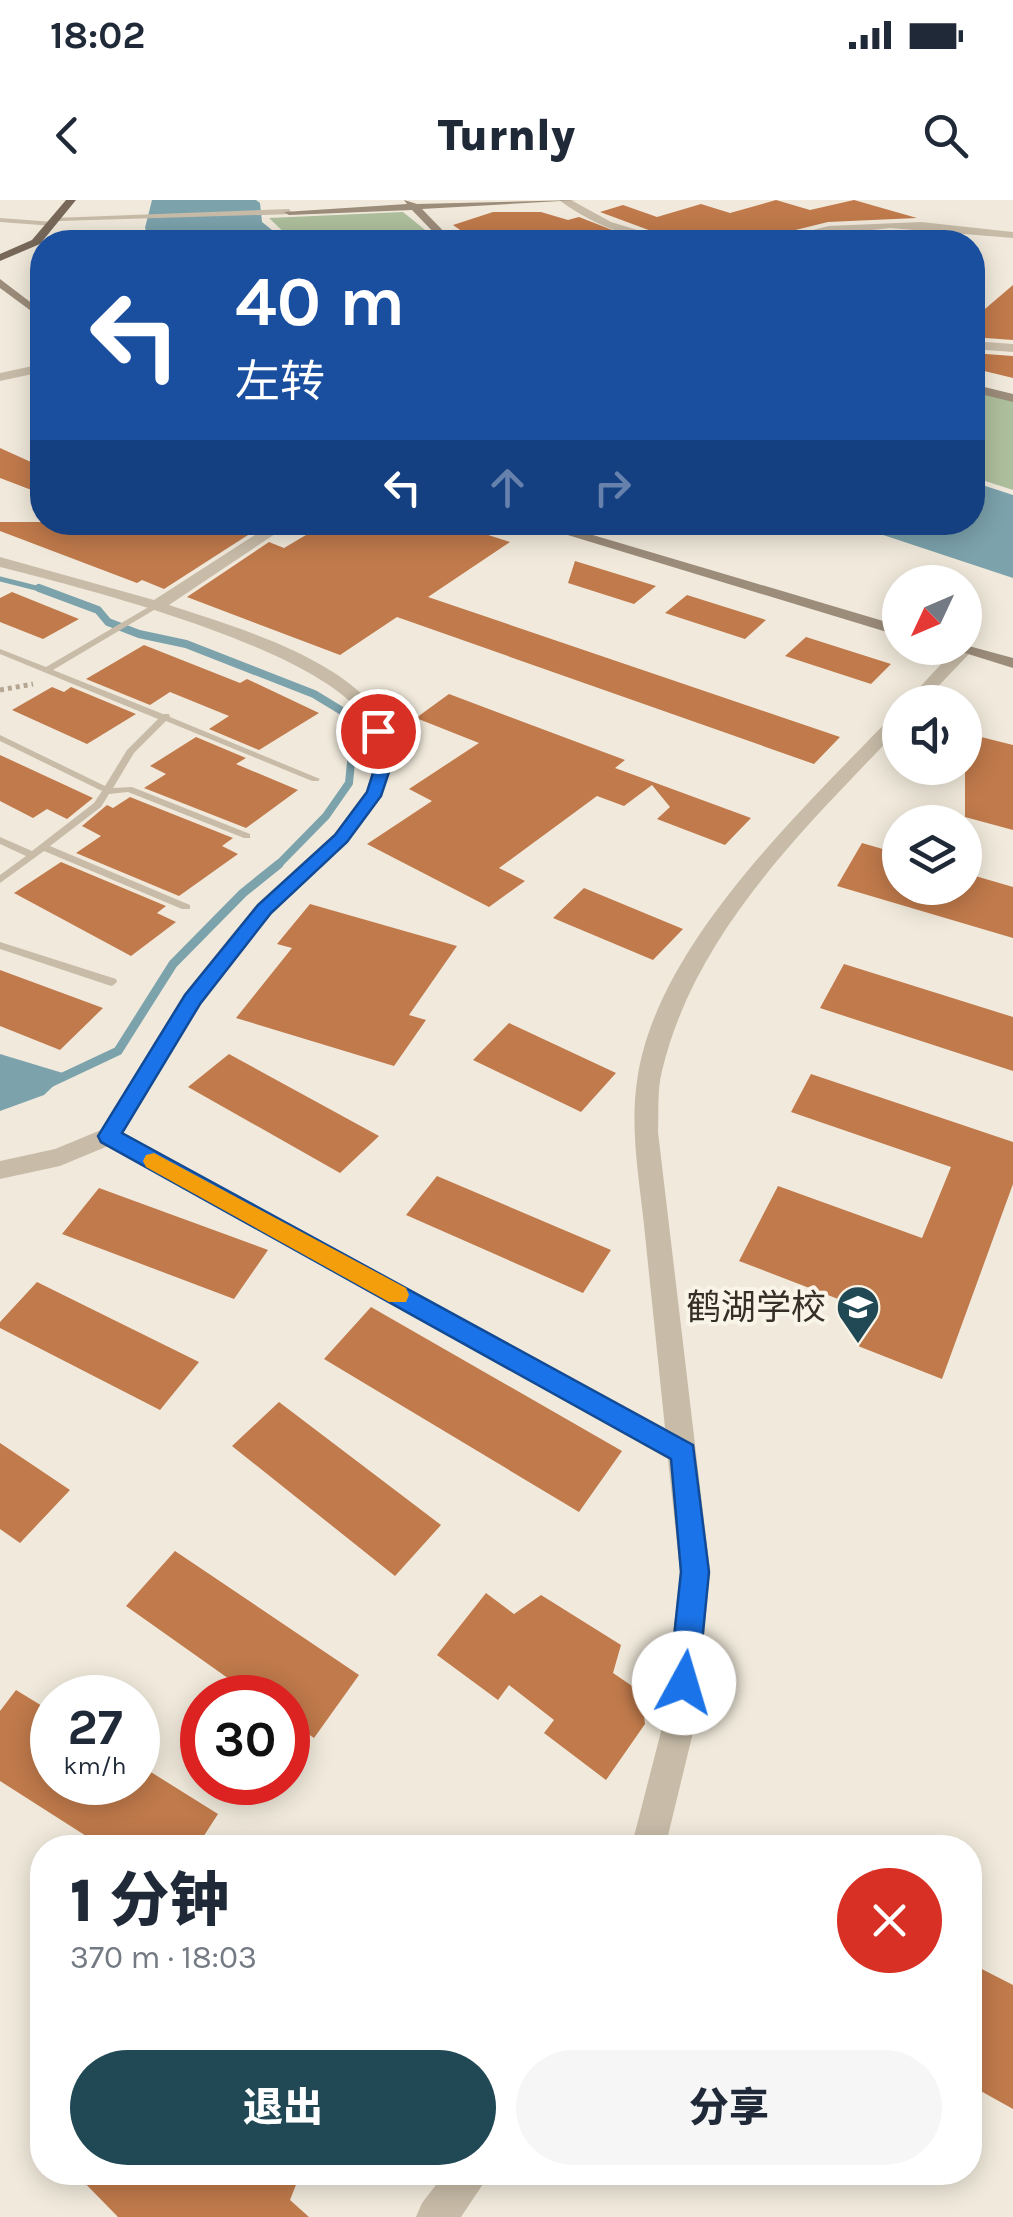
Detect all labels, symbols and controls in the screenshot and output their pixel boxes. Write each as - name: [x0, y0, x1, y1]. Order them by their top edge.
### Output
- text: 18:02: [50, 13, 145, 58]
- icon: back: [40, 108, 95, 163]
- icon: search: [918, 108, 973, 163]
- text: Turnly: [438, 109, 575, 161]
- text: 40 m: [235, 261, 405, 343]
- icon: left: [70, 270, 200, 400]
- text: 左转: [235, 356, 325, 408]
- icon: left: [375, 460, 430, 515]
- icon: ahead: [480, 460, 535, 515]
- icon: right: [585, 460, 640, 515]
- north arrow: [882, 565, 982, 665]
- map controls: [882, 565, 982, 905]
- button: sound: [882, 685, 982, 785]
- pin: [336, 689, 421, 774]
- icon: arrive: [351, 704, 406, 759]
- button: layers: [882, 805, 982, 905]
- school or university icon: 鹤湖学校: [835, 1284, 881, 1345]
- place label: 鹤湖学校: [686, 1287, 826, 1328]
- position arrow: [632, 1631, 736, 1735]
- speed limit sign: 30: [180, 1675, 310, 1805]
- text: 27: [67, 1698, 123, 1757]
- text: km/h: [63, 1751, 127, 1780]
- text: 1 分钟: [70, 1866, 229, 1936]
- button: close: [837, 1868, 942, 1973]
- text: 370 m · 18:03: [70, 1939, 257, 1976]
- button: 退出: [70, 2050, 496, 2165]
- button: 分享: [516, 2050, 942, 2165]

